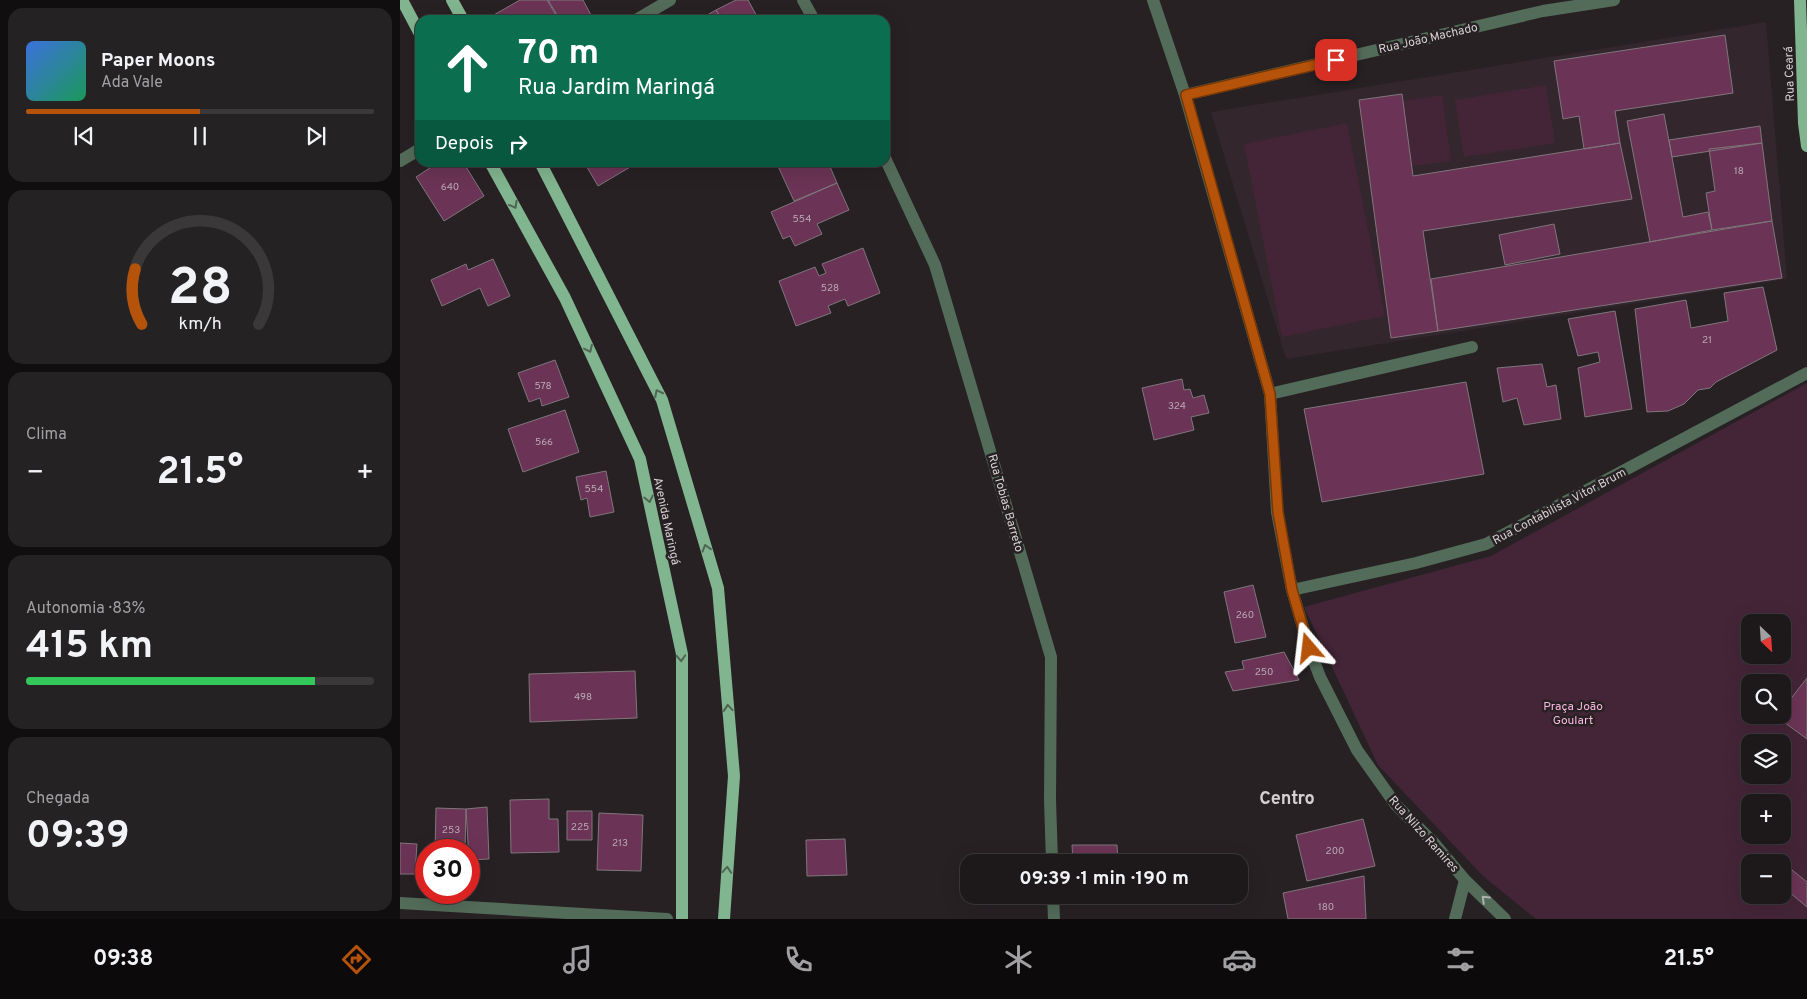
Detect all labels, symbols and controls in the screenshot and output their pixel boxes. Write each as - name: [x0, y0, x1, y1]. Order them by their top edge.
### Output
- street label: Rua João Machado: [1377, 20, 1480, 58]
- text: 70 m: [518, 32, 599, 76]
- icon: ahead: [435, 35, 500, 100]
- pin: [1315, 39, 1357, 81]
- icon: arrive: [1322, 46, 1350, 74]
- street label: Rua Ceará: [1781, 46, 1799, 102]
- text: Paper Moons: [101, 49, 215, 73]
- text: Ada Vale: [101, 73, 163, 93]
- text: Rua Jardim Maringá: [518, 75, 715, 102]
- icon: previous: [70, 122, 98, 150]
- icon: pause: [186, 122, 214, 150]
- icon: next: [302, 122, 330, 150]
- icon: right: [504, 130, 532, 158]
- text: Depois: [435, 132, 494, 156]
- house number: 18: [1734, 165, 1744, 178]
- house number: 640: [441, 181, 459, 194]
- one-way arrow: [507, 200, 517, 209]
- house number: 554: [793, 213, 811, 226]
- text: 28: [168, 257, 232, 323]
- house number: 528: [821, 282, 839, 295]
- text: km/h: [178, 313, 222, 336]
- house number: 21: [1702, 334, 1712, 347]
- one-way arrow: [583, 344, 593, 353]
- house number: 578: [534, 380, 552, 393]
- one-way arrow: [654, 389, 664, 398]
- house number: 324: [1168, 400, 1186, 413]
- text: Clima: [26, 425, 67, 445]
- house number: 566: [535, 436, 553, 449]
- text: 21.5°: [157, 449, 243, 498]
- street label: Rua Tobias Barreto: [983, 452, 1027, 554]
- text: −: [26, 456, 44, 492]
- text: +: [356, 456, 374, 492]
- street label: Rua Contabilista Vitor Brum: [1490, 465, 1629, 549]
- street label: Avenida Maringá: [649, 476, 683, 567]
- house number: 554: [585, 483, 603, 496]
- one-way arrow: [643, 495, 654, 504]
- one-way arrow: [702, 544, 712, 553]
- text: Autonomia · 83%: [26, 599, 146, 619]
- house number: 260: [1236, 609, 1254, 622]
- north arrow: [1741, 614, 1791, 664]
- map controls: [1741, 614, 1791, 904]
- position arrow: [1282, 621, 1334, 673]
- text: 415 km: [26, 623, 153, 672]
- one-way arrow: [676, 655, 687, 663]
- house number: 250: [1255, 666, 1273, 679]
- button: search: [1741, 674, 1791, 724]
- house number: 498: [574, 691, 592, 704]
- park label: Praça João Goulart: [1543, 699, 1603, 729]
- one-way arrow: [723, 704, 734, 712]
- button: layers: [1741, 734, 1791, 784]
- district label: Centro: [1259, 788, 1315, 811]
- text: Chegada: [26, 789, 90, 809]
- street label: Rua Nilzo Ramires: [1385, 793, 1462, 876]
- button: +: [1741, 794, 1791, 844]
- text: 09:39: [26, 813, 130, 862]
- house number: 225: [571, 821, 589, 834]
- house number: 253: [442, 824, 460, 837]
- house number: 213: [612, 837, 628, 850]
- speed limit sign: 30: [415, 839, 480, 904]
- house number: 200: [1326, 845, 1344, 858]
- button: −: [1741, 854, 1791, 904]
- one-way arrow: [722, 866, 733, 874]
- text: 09:39 · 1 min · 190 m: [1019, 867, 1189, 891]
- one-way arrow: [1482, 896, 1491, 905]
- house number: 180: [1318, 901, 1334, 914]
- icon: directions: [339, 942, 374, 977]
- icon: music: [560, 942, 595, 977]
- icon: phone: [781, 942, 816, 977]
- icon: climate: [1001, 942, 1036, 977]
- icon: car: [1222, 942, 1257, 977]
- icon: filters: [1443, 942, 1478, 977]
- text: 09:38: [93, 946, 153, 973]
- text: 21.5°: [1664, 946, 1714, 973]

